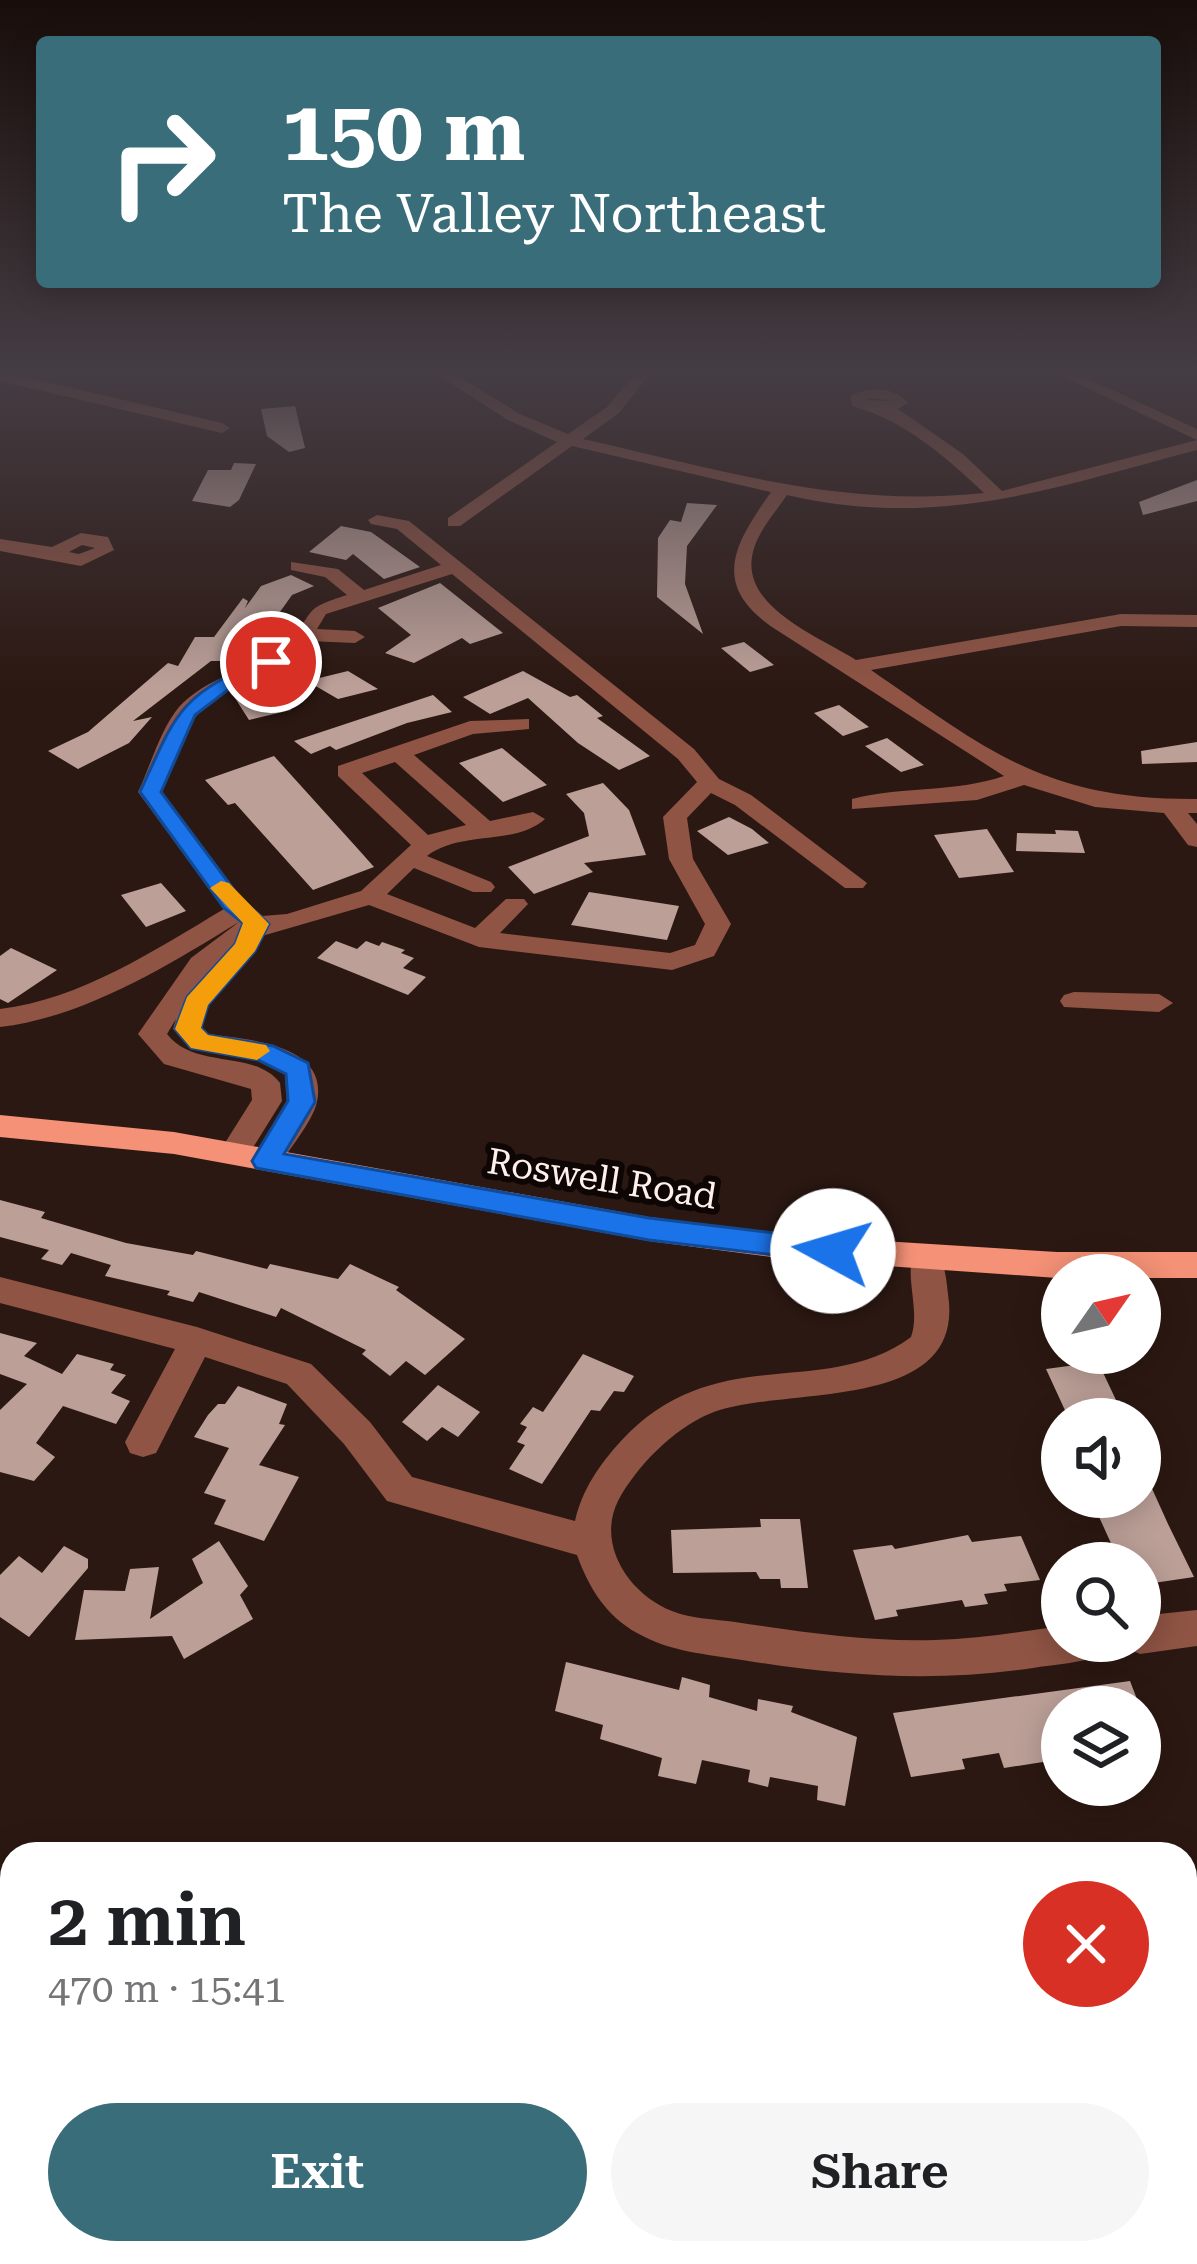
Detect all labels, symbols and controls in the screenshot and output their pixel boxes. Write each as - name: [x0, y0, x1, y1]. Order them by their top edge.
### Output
- text: 150 m: [282, 82, 525, 180]
- icon: right: [84, 84, 240, 240]
- text: The Valley Northeast: [282, 182, 826, 245]
- pin: [220, 611, 322, 713]
- icon: arrive: [238, 629, 304, 695]
- street label: Roswell Road: [484, 1140, 720, 1218]
- position arrow: [770, 1188, 896, 1314]
- north arrow: [1041, 1254, 1161, 1374]
- map controls: [1041, 1254, 1161, 1806]
- button: sound: [1041, 1398, 1161, 1518]
- button: search: [1041, 1542, 1161, 1662]
- button: layers: [1041, 1686, 1161, 1806]
- text: 2 min: [48, 1878, 246, 1963]
- button: close: [1023, 1881, 1149, 2007]
- text: 470 m · 15:41: [48, 1966, 286, 2012]
- button: Exit: [48, 2103, 587, 2241]
- button: Share: [611, 2103, 1149, 2241]

